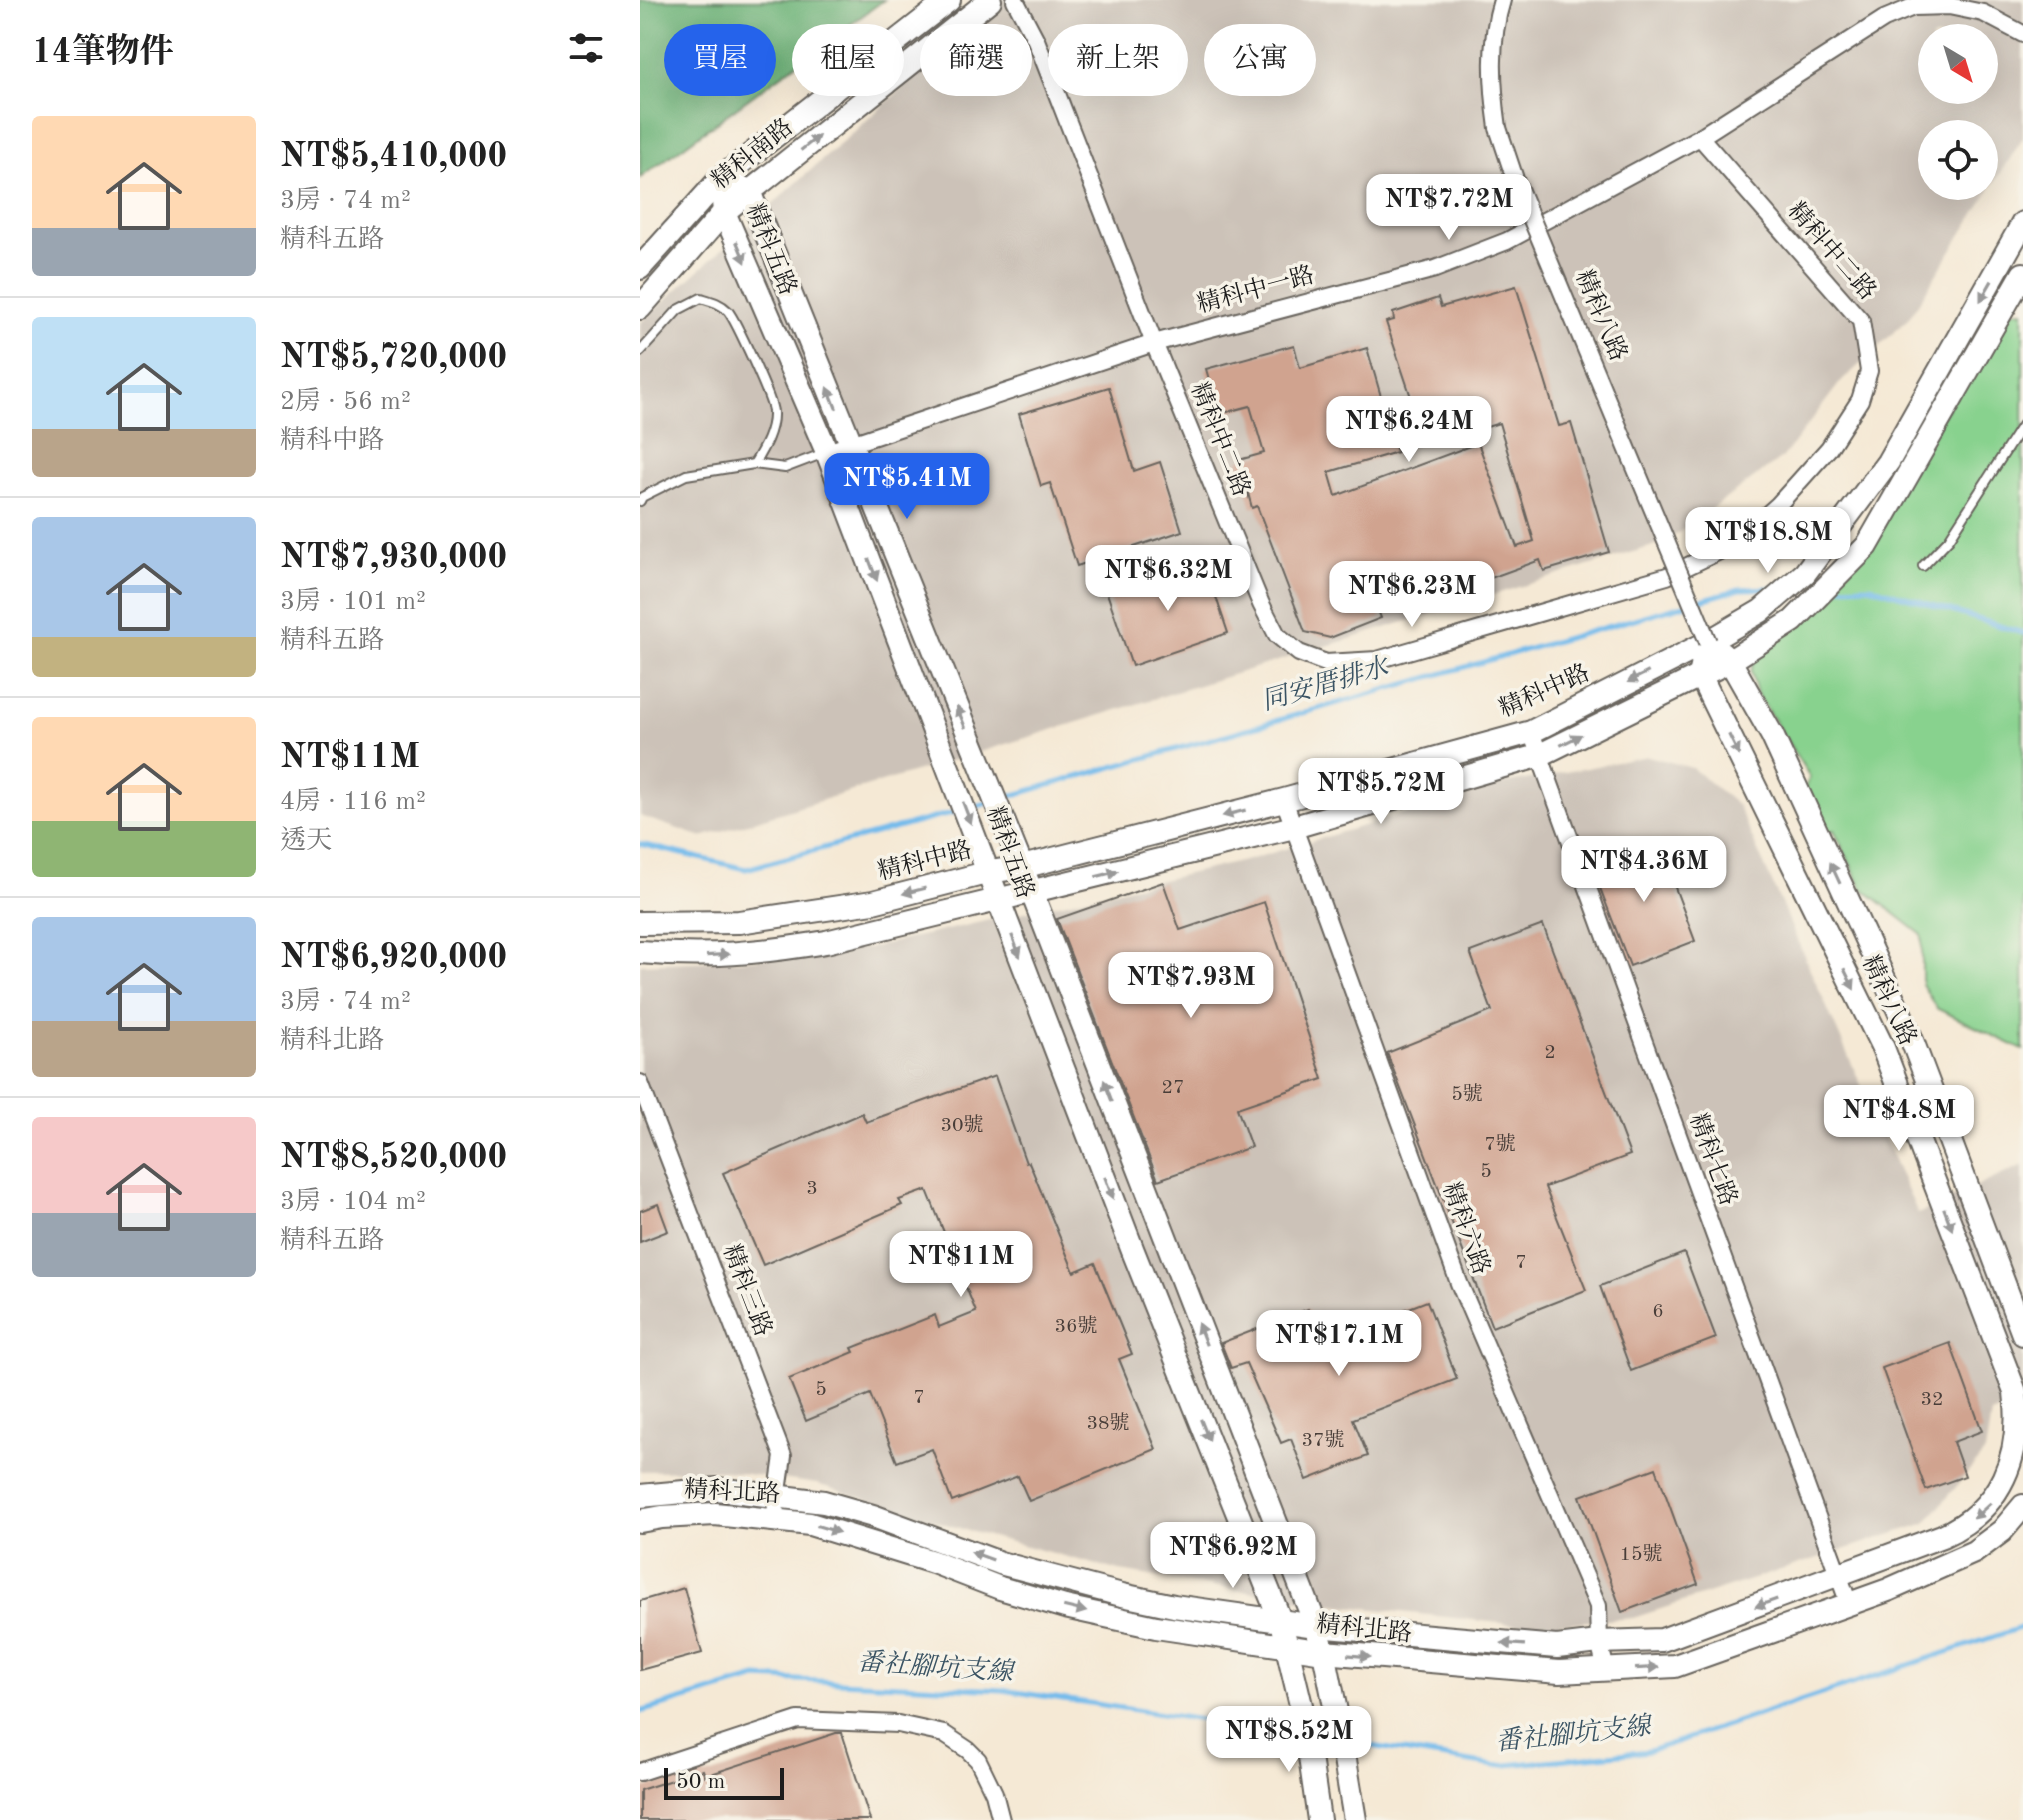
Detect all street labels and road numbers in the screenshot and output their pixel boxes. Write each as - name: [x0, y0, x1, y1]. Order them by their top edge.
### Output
- street label: 精科南路: [706, 113, 798, 195]
- street label: 精科中二路: [1783, 197, 1882, 305]
- street label: 精科五路: [741, 200, 802, 299]
- street label: 精科中一路: [1194, 261, 1317, 318]
- street label: 精科八路: [1570, 266, 1633, 365]
- street label: 精科中二路: [1185, 379, 1255, 500]
- street label: 精科中路: [1495, 659, 1594, 722]
- street label: 精科五路: [981, 803, 1040, 902]
- street label: 精科中路: [875, 836, 974, 885]
- street label: 精科八路: [1857, 951, 1922, 1050]
- street label: 精科七路: [1684, 1110, 1743, 1209]
- street label: 精科六路: [1437, 1179, 1496, 1278]
- street label: 精科三路: [718, 1241, 777, 1340]
- street label: 精科北路: [683, 1476, 781, 1507]
- street label: 精科北路: [1315, 1610, 1413, 1647]

